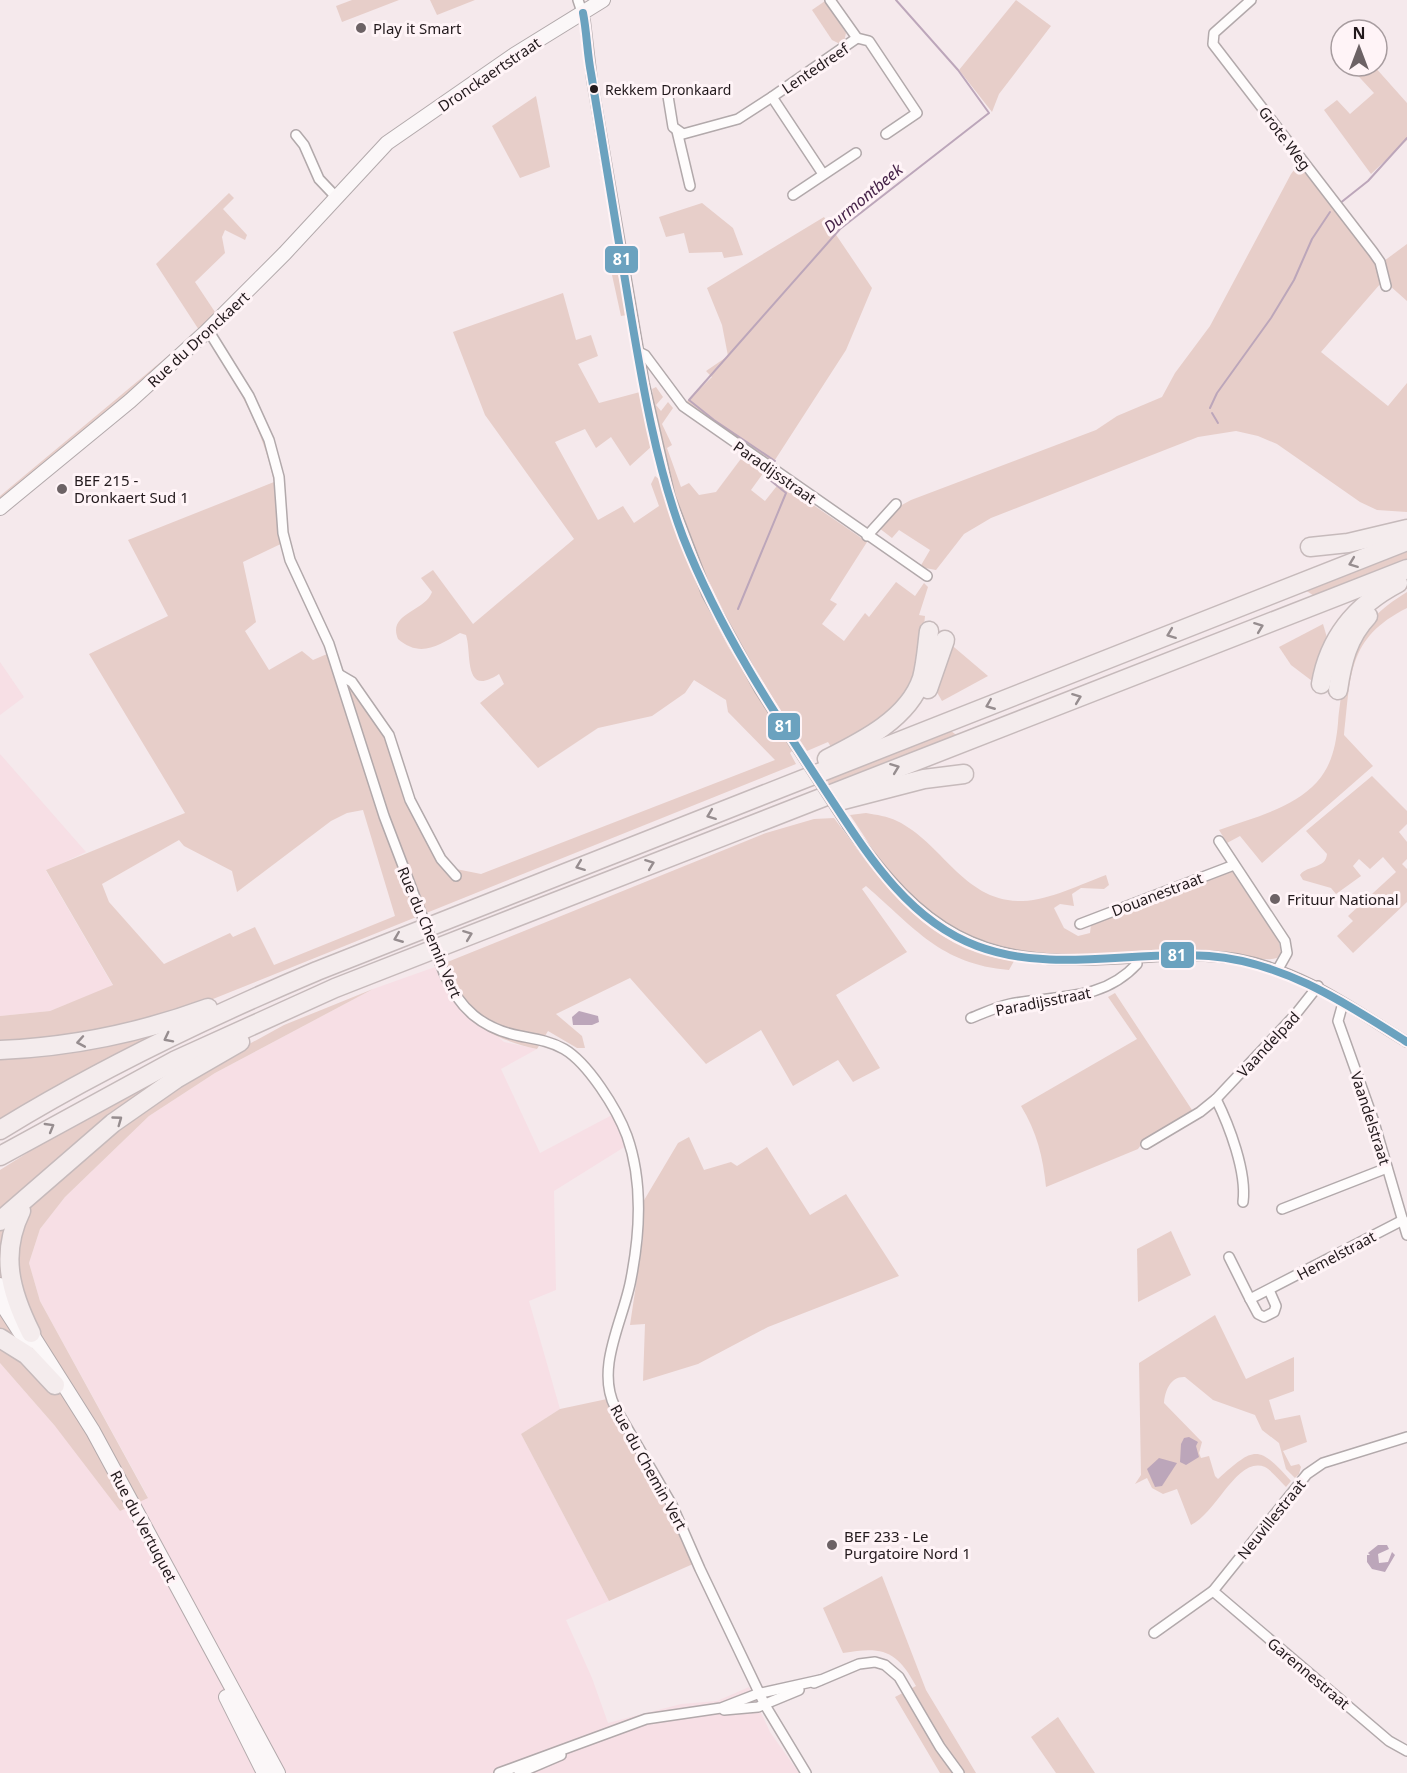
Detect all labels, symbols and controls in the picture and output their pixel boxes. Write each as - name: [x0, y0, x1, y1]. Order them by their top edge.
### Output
- place label: Play it Smart: [373, 18, 462, 38]
- north arrow: [1329, 18, 1389, 78]
- marker: Play it Smart: [354, 21, 368, 35]
- text: N: [1352, 22, 1366, 44]
- street label: Dronckaertstraat: [434, 32, 545, 116]
- street label: Lentedreef: [778, 38, 853, 98]
- place label: Rekkem Dronkaard: [605, 80, 731, 99]
- marker: Rekkem Dronkaard: [588, 83, 600, 95]
- street label: Grote Weg: [1254, 102, 1316, 174]
- water label: Durmontbeek: [819, 158, 908, 238]
- line badge: 81: [604, 245, 639, 274]
- text: 81: [613, 248, 631, 270]
- street label: Rue du Dronckaert: [143, 286, 254, 391]
- street label: Paradijsstraat: [730, 436, 821, 508]
- place label: BEF 215 - Dronkaert Sud 1: [74, 470, 189, 507]
- marker: BEF 215 - Dronkaert Sud 1: [55, 482, 69, 496]
- one-way arrow: [1348, 556, 1359, 568]
- one-way arrow: [1253, 622, 1263, 635]
- one-way arrow: [1166, 627, 1177, 639]
- one-way arrow: [1071, 693, 1082, 705]
- one-way arrow: [985, 698, 996, 710]
- line badge: 81: [767, 712, 801, 741]
- text: 81: [775, 715, 793, 737]
- one-way arrow: [889, 763, 900, 776]
- one-way arrow: [707, 808, 718, 820]
- one-way arrow: [575, 859, 586, 871]
- one-way arrow: [644, 859, 655, 871]
- street label: Rue du Chemin Vert: [393, 863, 467, 1001]
- street label: Douanestraat: [1109, 867, 1206, 921]
- place label: Frituur National: [1287, 889, 1399, 909]
- marker: Frituur National: [1268, 892, 1282, 906]
- one-way arrow: [462, 930, 473, 942]
- one-way arrow: [394, 931, 405, 943]
- line badge: 81: [1160, 941, 1195, 969]
- text: 81: [1168, 944, 1186, 966]
- street label: Paradijsstraat: [994, 982, 1093, 1020]
- street label: Vaandelpad: [1232, 1007, 1304, 1081]
- one-way arrow: [164, 1031, 175, 1042]
- one-way arrow: [76, 1035, 86, 1048]
- street label: Vaandelstraat: [1346, 1069, 1396, 1168]
- one-way arrow: [111, 1116, 122, 1127]
- one-way arrow: [44, 1122, 55, 1134]
- street label: Hemelstraat: [1293, 1226, 1379, 1284]
- street label: Rue du Chemin Vert: [606, 1401, 692, 1534]
- street label: Rue du Vertuquet: [106, 1467, 182, 1586]
- street label: Neuvillestraat: [1233, 1474, 1310, 1563]
- place label: BEF 233 - Le Purgatoire Nord 1: [844, 1526, 971, 1563]
- marker: BEF 233 - Le Purgatoire Nord 1: [825, 1538, 839, 1552]
- street label: Garennestraat: [1264, 1633, 1355, 1714]

